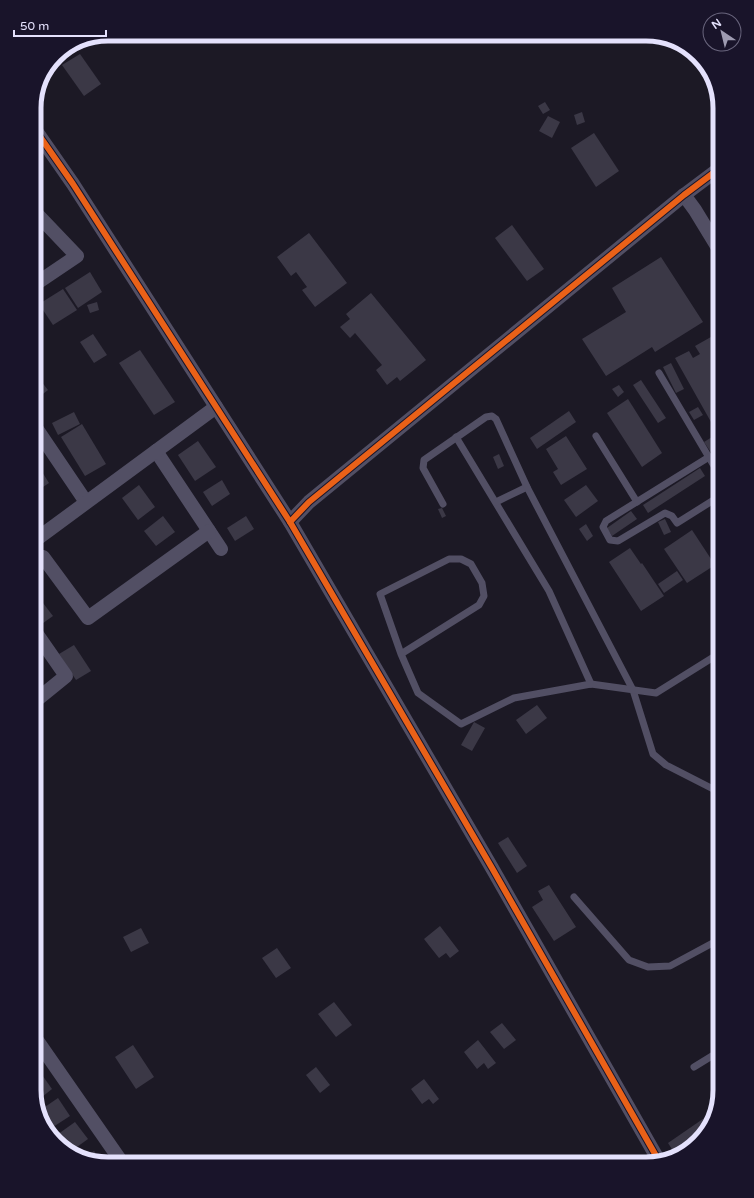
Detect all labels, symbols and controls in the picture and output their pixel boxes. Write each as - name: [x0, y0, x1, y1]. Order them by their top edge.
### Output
- scale bar: [14, 12, 106, 38]
- north arrow: [702, 12, 742, 52]
- text: N: [709, 16, 724, 32]
- text: 50 m: [20, 19, 49, 33]

